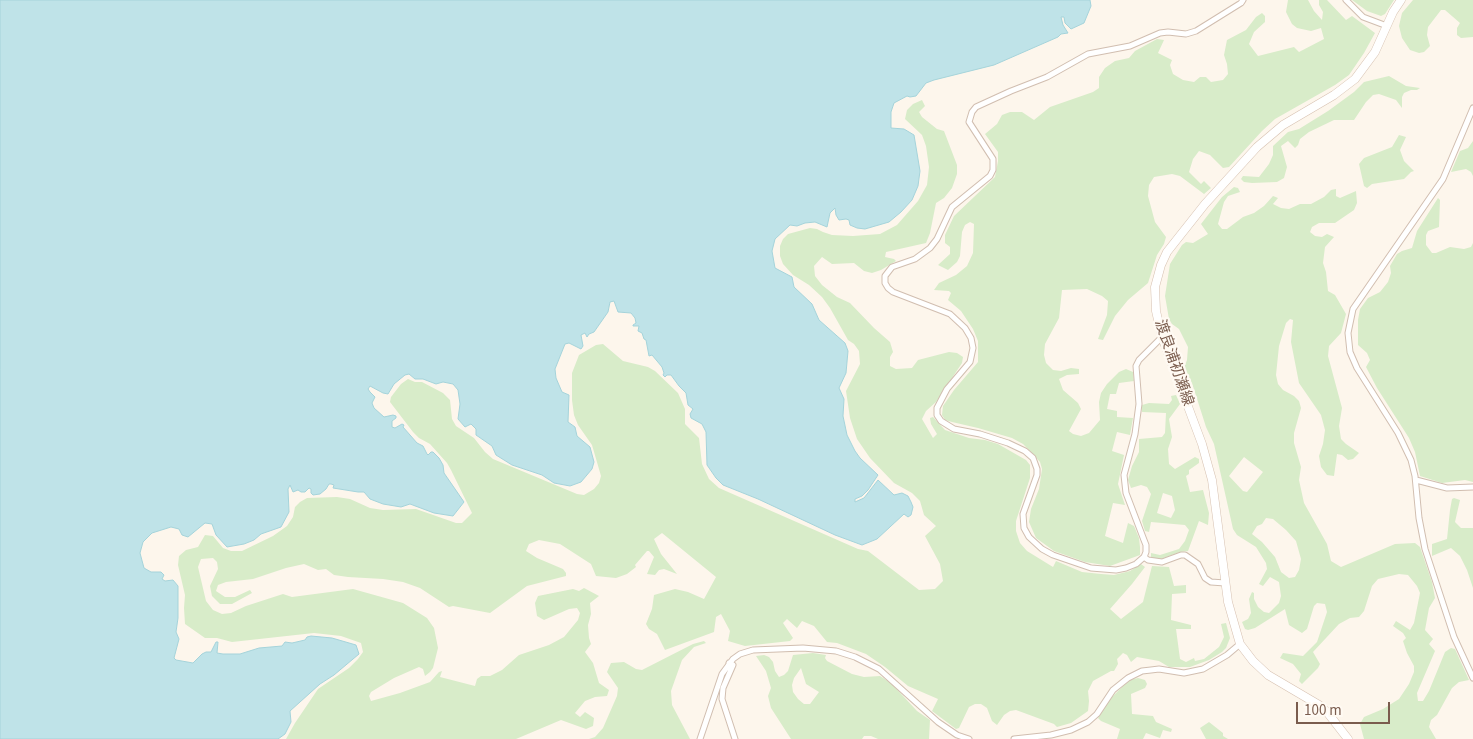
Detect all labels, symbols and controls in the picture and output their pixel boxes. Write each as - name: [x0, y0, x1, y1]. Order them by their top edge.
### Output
- street label: 渡良浦初瀬線: [1150, 318, 1196, 408]
- scale bar: [1298, 692, 1392, 724]
- text: 100 m: [1304, 700, 1342, 721]

